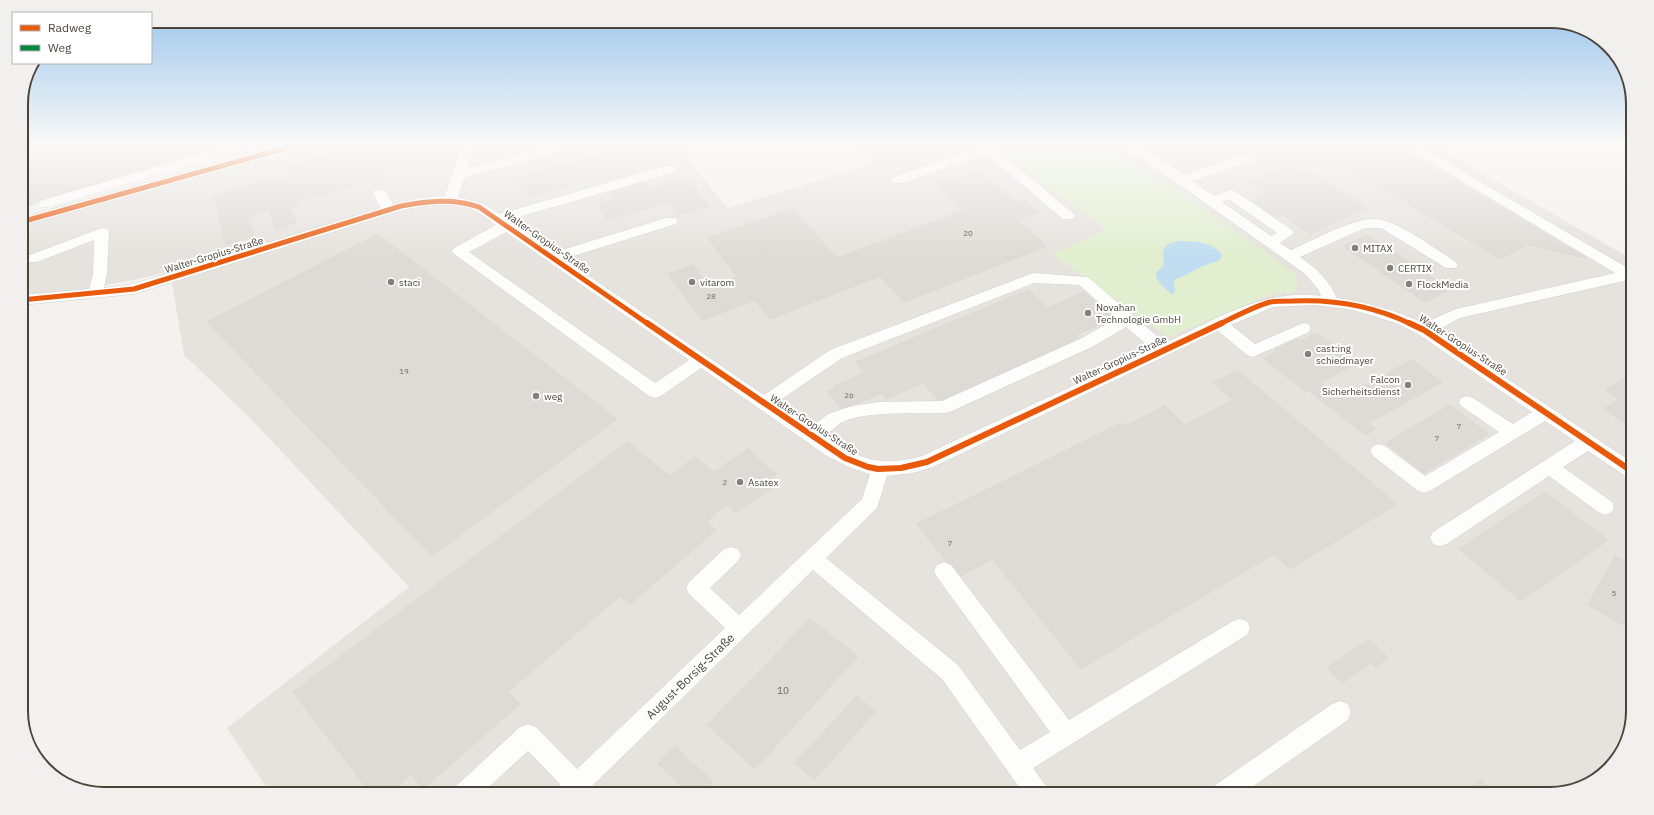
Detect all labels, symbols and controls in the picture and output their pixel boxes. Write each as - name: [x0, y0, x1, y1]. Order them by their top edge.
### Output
- legend: [12, 12, 152, 64]
- text: Radweg: [48, 20, 92, 35]
- text: Weg: [48, 40, 72, 55]
- street label: Walter-Gropius-Straße: [501, 207, 593, 277]
- house number: 20: [963, 228, 973, 238]
- street label: Walter-Gropius-Straße: [163, 234, 265, 276]
- place label: MITAX: [1363, 242, 1393, 255]
- marker: MITAX: [1350, 243, 1360, 253]
- place label: CERTIX: [1398, 262, 1432, 275]
- marker: CERTIX: [1385, 263, 1395, 273]
- place label: staci: [399, 276, 420, 289]
- place label: vitarom: [700, 276, 734, 289]
- marker: staci: [386, 277, 396, 287]
- marker: vitarom: [687, 277, 697, 287]
- place label: FlockMedia: [1417, 278, 1469, 291]
- marker: FlockMedia: [1404, 279, 1414, 289]
- house number: 28: [706, 291, 716, 301]
- place label: Novahan Technologie GmbH: [1096, 301, 1181, 326]
- marker: Novahan Technologie GmbH: [1083, 308, 1093, 318]
- street label: Walter-Gropius-Straße: [1417, 312, 1510, 379]
- street label: Walter-Gropius-Straße: [1071, 332, 1170, 388]
- place label: cast:ing schiedmayer: [1316, 342, 1374, 367]
- marker: cast:ing schiedmayer: [1303, 349, 1313, 359]
- house number: 19: [399, 366, 409, 376]
- place label: Falcon Sicherheitsdienst: [1322, 373, 1400, 398]
- marker: Falcon Sicherheitsdienst: [1403, 380, 1413, 390]
- place label: weg: [544, 390, 563, 403]
- house number: 26: [844, 390, 854, 400]
- marker: weg: [531, 391, 541, 401]
- street label: Walter-Gropius-Straße: [768, 392, 861, 459]
- house number: 7: [1457, 421, 1462, 431]
- house number: 7: [1435, 433, 1440, 443]
- place label: Asatex: [748, 476, 779, 489]
- house number: 2: [723, 477, 728, 487]
- marker: Asatex: [735, 477, 745, 487]
- house number: 7: [948, 538, 953, 548]
- house number: 5: [1612, 588, 1617, 598]
- street label: August-Borsig-Straße: [643, 630, 738, 722]
- house number: 10: [777, 684, 789, 697]

